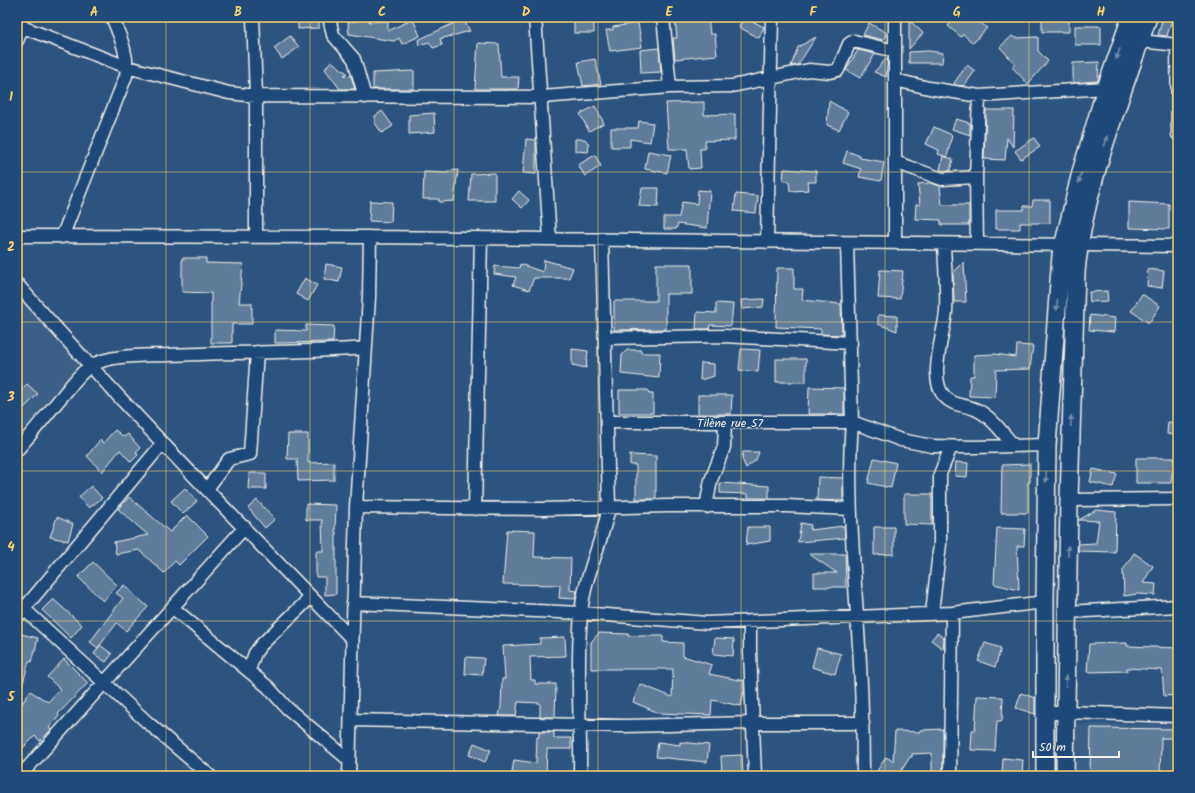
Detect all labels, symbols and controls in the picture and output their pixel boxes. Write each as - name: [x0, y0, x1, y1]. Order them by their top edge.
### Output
- text: A: [90, 2, 98, 23]
- text: B: [234, 2, 242, 23]
- text: C: [378, 2, 386, 23]
- text: D: [522, 2, 531, 23]
- text: E: [665, 2, 673, 23]
- text: F: [809, 2, 817, 23]
- text: G: [953, 2, 961, 23]
- text: H: [1097, 2, 1106, 23]
- one-way arrow: [1115, 48, 1121, 60]
- text: 1: [9, 87, 13, 108]
- one-way arrow: [1103, 135, 1109, 147]
- one-way arrow: [1077, 172, 1083, 184]
- text: 2: [7, 237, 15, 258]
- one-way arrow: [1054, 299, 1061, 311]
- text: 3: [6, 387, 15, 408]
- street label: Tilène rue 57: [697, 414, 763, 433]
- one-way arrow: [1068, 414, 1074, 427]
- one-way arrow: [1043, 471, 1049, 484]
- text: 4: [7, 537, 15, 558]
- one-way arrow: [1065, 544, 1071, 557]
- one-way arrow: [1063, 674, 1069, 687]
- text: 5: [7, 687, 16, 708]
- scale bar: [1033, 733, 1119, 759]
- text: 50 m: [1039, 738, 1066, 757]

